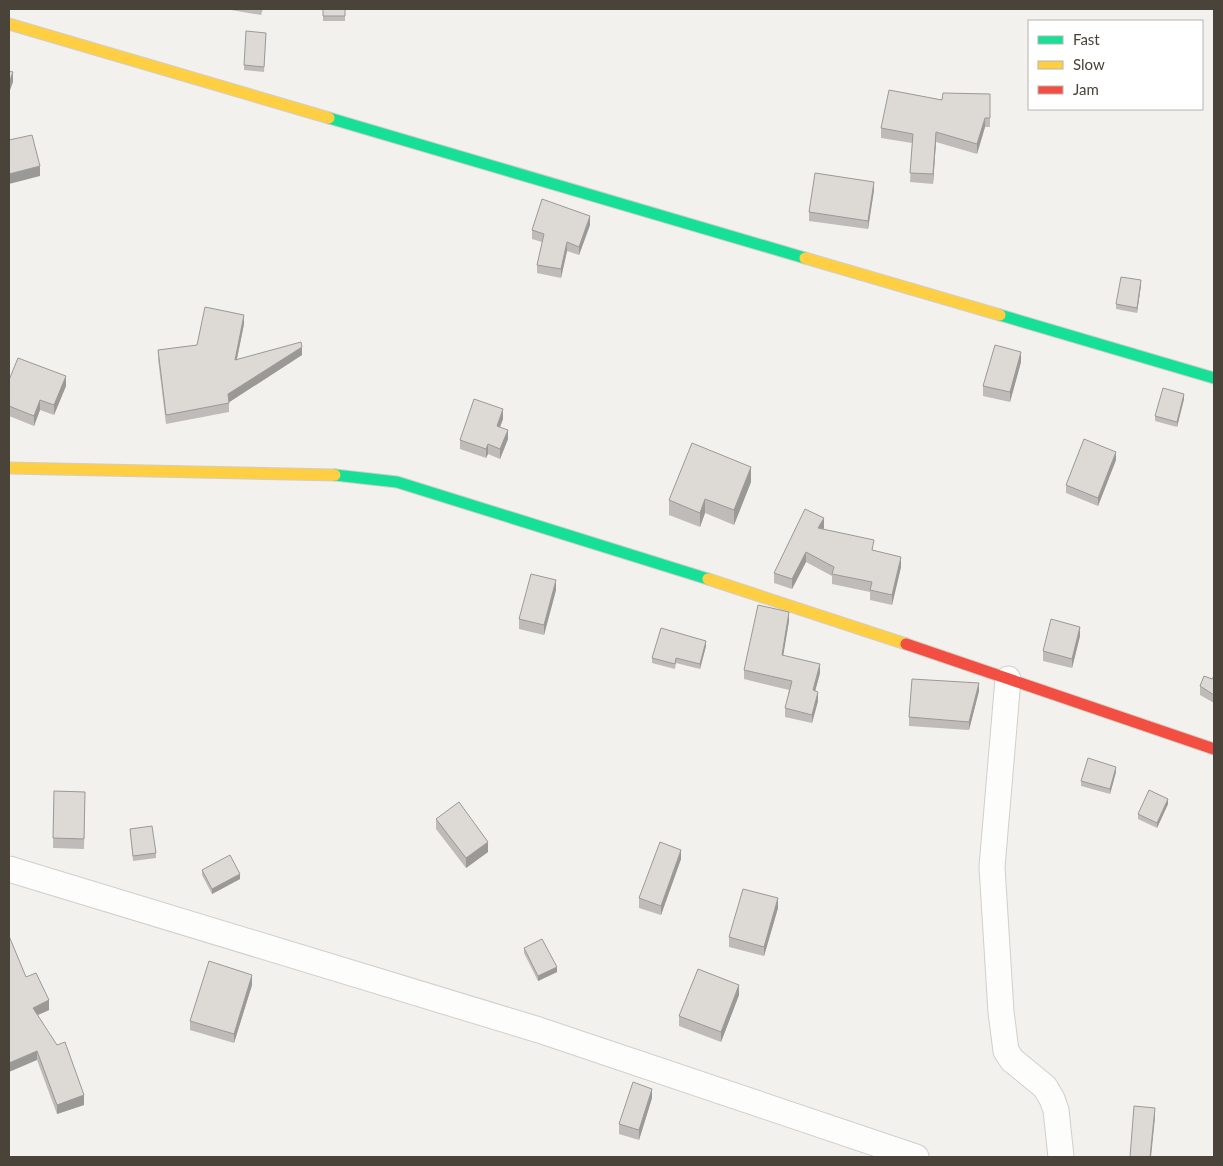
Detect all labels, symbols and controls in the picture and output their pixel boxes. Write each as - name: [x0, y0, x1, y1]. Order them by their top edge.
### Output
- legend: [1028, 20, 1203, 110]
- text: Fast: [1073, 30, 1100, 48]
- text: Slow: [1073, 55, 1105, 73]
- text: Jam: [1073, 80, 1099, 98]

